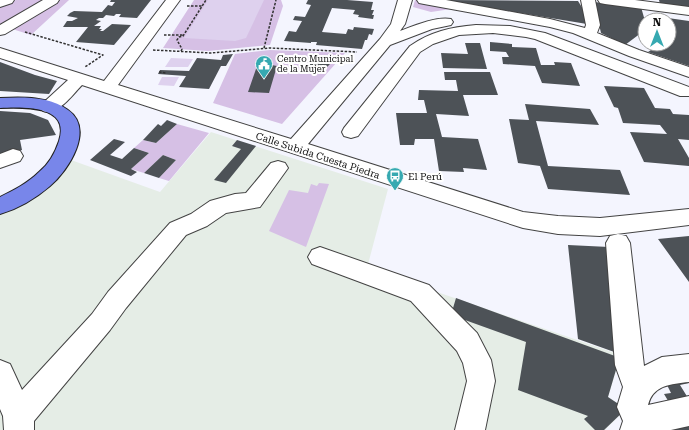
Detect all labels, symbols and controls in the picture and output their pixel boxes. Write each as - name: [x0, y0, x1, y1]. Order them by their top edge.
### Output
- north arrow: [637, 12, 677, 52]
- text: N: [653, 16, 662, 29]
- public building icon: Centro Municipal de la Mujer: [254, 54, 274, 79]
- place label: Centro Municipal de la Mujer: [277, 54, 353, 74]
- street label: Calle Subida Cuesta Piedra: [255, 130, 382, 181]
- bus stop icon: El Perú: [385, 166, 405, 191]
- place label: El Perú: [408, 171, 443, 182]

